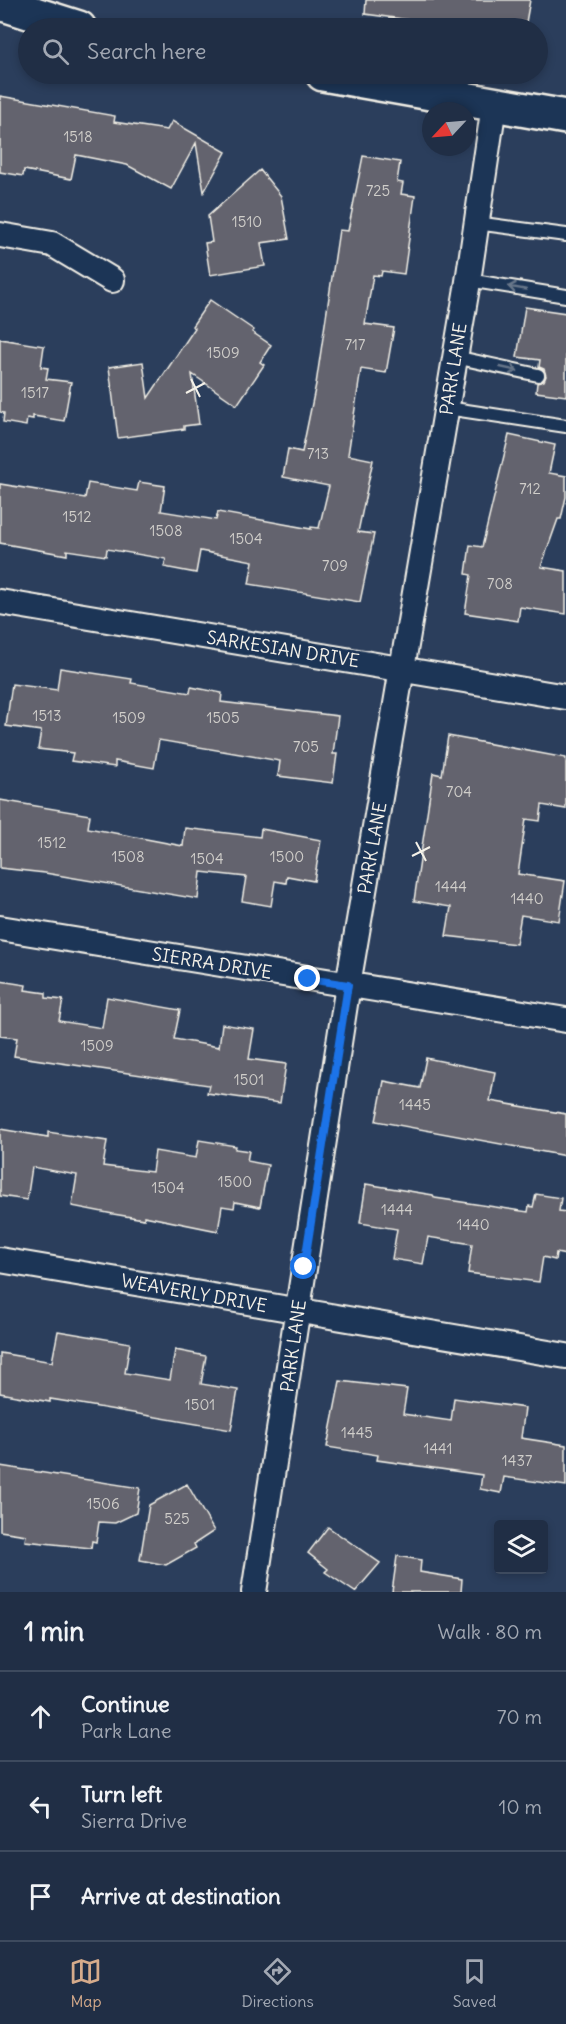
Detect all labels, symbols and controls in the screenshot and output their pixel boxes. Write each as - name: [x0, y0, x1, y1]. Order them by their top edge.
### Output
- search box: [18, 18, 548, 84]
- icon: search: [39, 35, 72, 68]
- text: Search here: [87, 37, 206, 65]
- north arrow: [422, 102, 476, 156]
- house number: 1518: [63, 127, 93, 146]
- house number: 725: [366, 181, 390, 200]
- house number: 1510: [232, 212, 262, 231]
- one-way arrow: [508, 282, 527, 293]
- street label: PARK LANE: [434, 321, 472, 417]
- house number: 717: [345, 335, 365, 354]
- house number: 1509: [206, 343, 240, 362]
- one-way arrow: [499, 363, 518, 375]
- house number: 1517: [21, 383, 49, 402]
- house number: 713: [307, 444, 329, 463]
- house number: 712: [519, 479, 541, 498]
- house number: 1512: [63, 507, 91, 526]
- house number: 1508: [149, 521, 183, 540]
- house number: 1504: [229, 529, 263, 548]
- house number: 709: [322, 556, 348, 575]
- house number: 708: [487, 574, 513, 593]
- street label: SARKESIAN DRIVE: [205, 626, 361, 672]
- house number: 1513: [32, 706, 62, 725]
- house number: 1509: [112, 708, 146, 727]
- house number: 1505: [206, 708, 240, 727]
- house number: 705: [293, 737, 319, 756]
- house number: 704: [446, 782, 472, 801]
- street label: PARK LANE: [353, 800, 391, 896]
- house number: 1512: [38, 833, 66, 852]
- house number: 1508: [111, 847, 145, 866]
- house number: 1500: [270, 847, 304, 866]
- house number: 1504: [190, 849, 224, 868]
- house number: 1444: [435, 877, 467, 896]
- house number: 1440: [510, 889, 544, 908]
- street label: SIERRA DRIVE: [150, 942, 274, 984]
- route end: [294, 965, 320, 991]
- house number: 1509: [80, 1036, 114, 1055]
- house number: 1501: [234, 1070, 264, 1089]
- house number: 1445: [399, 1095, 431, 1114]
- house number: 1500: [218, 1172, 252, 1191]
- house number: 1504: [151, 1178, 185, 1197]
- house number: 1444: [381, 1200, 413, 1219]
- house number: 1440: [456, 1215, 490, 1234]
- route start: [290, 1253, 316, 1279]
- street label: WEAVERLY DRIVE: [119, 1269, 269, 1317]
- street label: PARK LANE: [275, 1298, 311, 1394]
- house number: 1501: [185, 1395, 215, 1414]
- house number: 1445: [341, 1423, 373, 1442]
- house number: 1441: [423, 1439, 453, 1458]
- house number: 1437: [502, 1451, 532, 1470]
- house number: 1506: [86, 1494, 120, 1513]
- house number: 525: [164, 1509, 190, 1528]
- map controls: [494, 1520, 548, 1574]
- button: layers: [494, 1520, 548, 1574]
- text: 1 min: [24, 1615, 84, 1648]
- text: Walk · 80 m: [437, 1619, 542, 1644]
- text: Continue: [81, 1690, 170, 1718]
- icon: ahead: [24, 1700, 57, 1733]
- text: 70 m: [497, 1704, 542, 1729]
- text: Park Lane: [81, 1718, 172, 1743]
- text: Turn left: [81, 1780, 162, 1808]
- icon: left: [24, 1790, 57, 1823]
- text: 10 m: [499, 1794, 542, 1819]
- text: Sierra Drive: [81, 1808, 187, 1833]
- icon: arrive: [24, 1880, 57, 1913]
- text: Arrive at destination: [81, 1882, 281, 1910]
- tab: Map: [69, 1955, 102, 2011]
- tab: Directions: [241, 1955, 314, 2011]
- tab: Saved: [453, 1955, 497, 2011]

